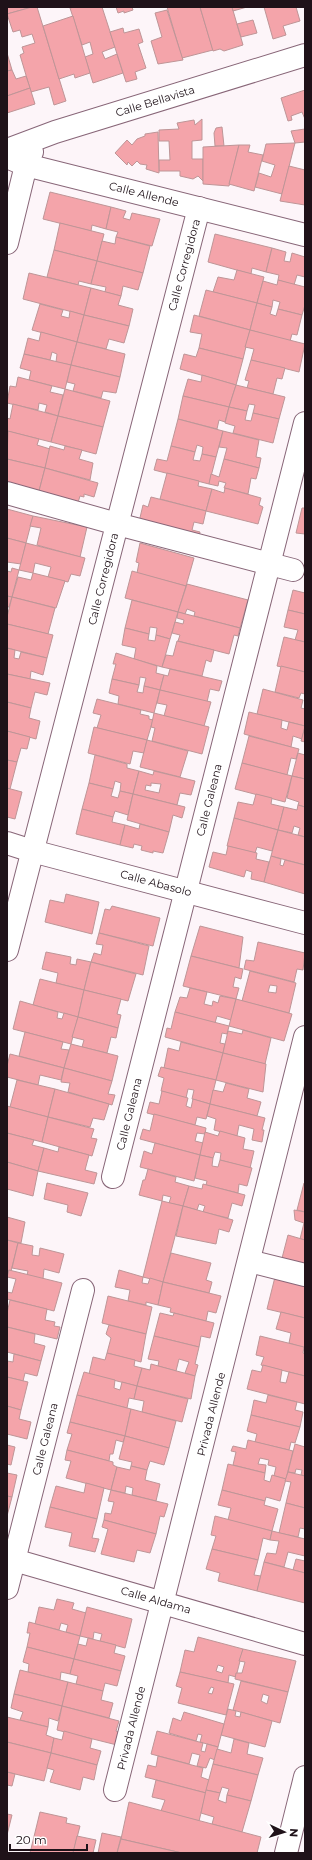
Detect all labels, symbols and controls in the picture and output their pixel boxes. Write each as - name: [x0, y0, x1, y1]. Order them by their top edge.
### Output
- street label: Calle Bellavista: [114, 82, 196, 120]
- street label: Calle Allende: [108, 179, 181, 210]
- street label: Calle Corregidora: [165, 217, 203, 313]
- street label: Calle Corregidora: [85, 531, 121, 627]
- street label: Calle Galeana: [193, 762, 225, 838]
- street label: Calle Abasolo: [119, 867, 193, 899]
- street label: Calle Galeana: [113, 1076, 145, 1152]
- street label: Privada Allende: [194, 1370, 228, 1457]
- street label: Calle Galeana: [29, 1401, 61, 1477]
- street label: Calle Aldama: [119, 1583, 193, 1617]
- street label: Privada Allende: [114, 1684, 148, 1771]
- north arrow: [264, 1812, 304, 1852]
- scale bar: [10, 1826, 87, 1852]
- text: N: [287, 1828, 301, 1838]
- text: 20 m: [16, 1832, 47, 1847]

